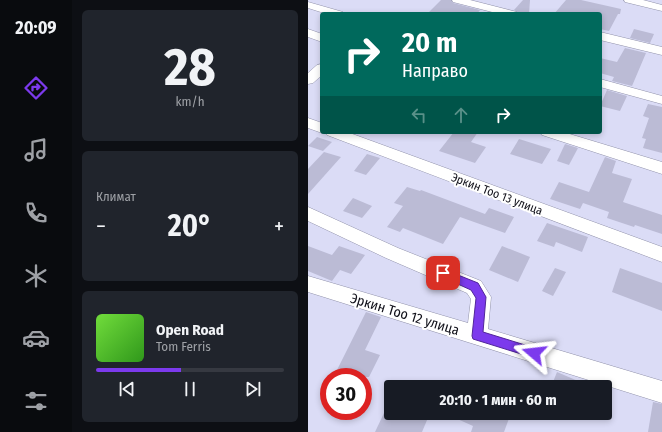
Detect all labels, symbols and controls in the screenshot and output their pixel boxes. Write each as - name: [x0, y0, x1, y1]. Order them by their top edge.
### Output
- text: 20:09: [15, 17, 57, 39]
- text: 20 m: [402, 26, 457, 59]
- icon: right: [336, 28, 388, 80]
- text: 28: [164, 36, 216, 99]
- text: Направо: [402, 60, 468, 82]
- icon: directions: [22, 74, 50, 102]
- text: km/h: [176, 94, 205, 109]
- icon: left: [408, 104, 430, 126]
- icon: ahead: [450, 104, 472, 126]
- icon: right: [492, 104, 514, 126]
- icon: music: [22, 136, 50, 164]
- street label: Эркин Тоо 13 улица: [449, 170, 545, 218]
- text: Климат: [96, 189, 136, 204]
- icon: phone: [22, 199, 50, 227]
- text: 20°: [168, 208, 212, 244]
- text: −: [96, 213, 106, 240]
- text: +: [274, 213, 284, 240]
- pin: [426, 256, 460, 290]
- icon: climate: [22, 262, 50, 290]
- icon: arrive: [432, 262, 454, 284]
- street label: Эркин Тоо 12 улица: [348, 290, 461, 339]
- text: Open Road: [156, 321, 224, 339]
- icon: car: [22, 324, 50, 352]
- position arrow: [513, 332, 555, 374]
- text: Tom Ferris: [156, 339, 211, 354]
- speed limit sign: 30: [320, 368, 372, 420]
- icon: previous: [116, 378, 138, 400]
- icon: pause: [179, 378, 201, 400]
- icon: next: [242, 378, 264, 400]
- icon: filters: [22, 387, 50, 415]
- text: 20:10 · 1 мин · 60 m: [439, 391, 557, 409]

